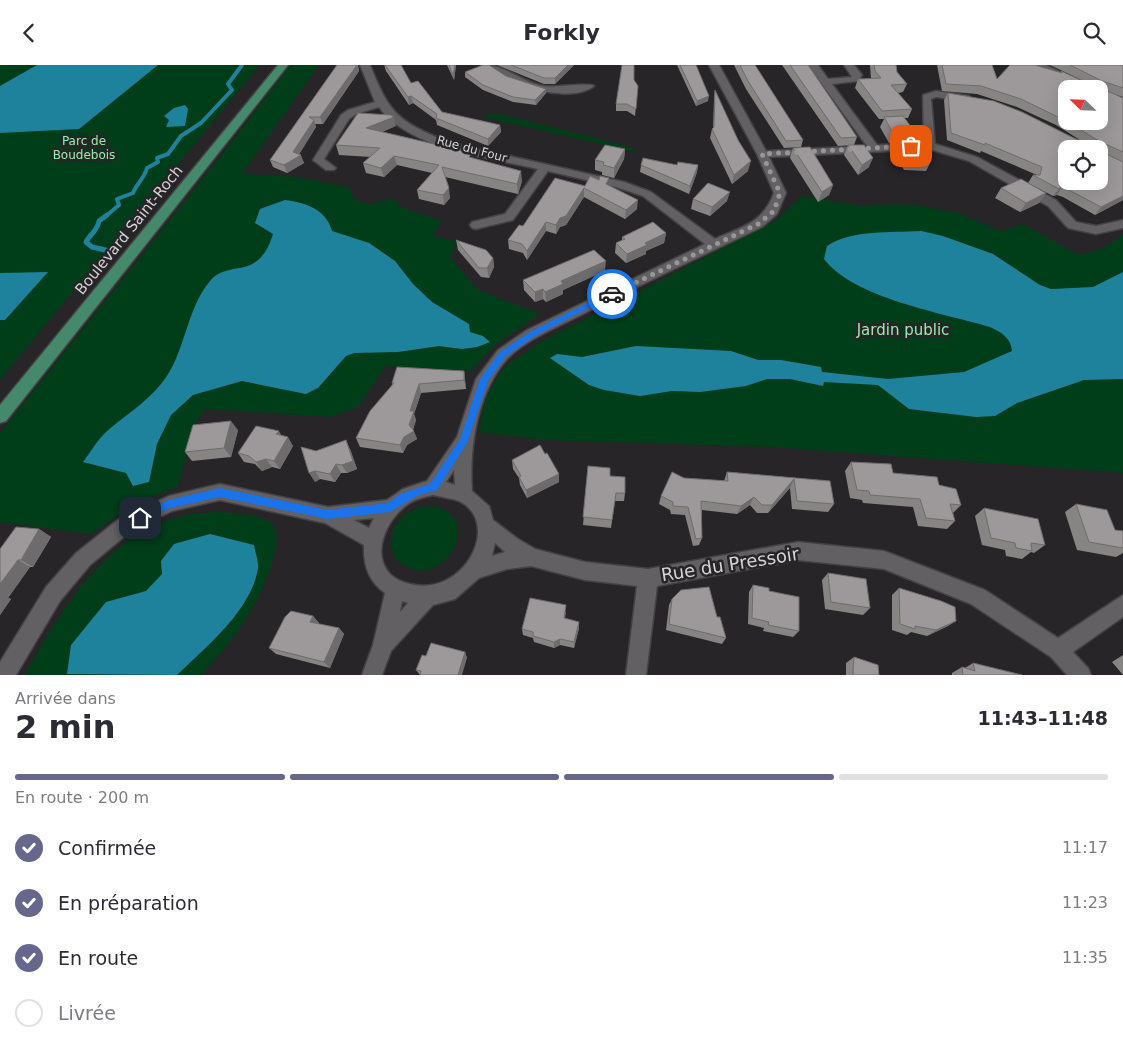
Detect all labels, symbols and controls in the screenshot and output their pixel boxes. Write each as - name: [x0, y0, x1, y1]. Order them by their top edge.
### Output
- icon: back: [15, 19, 43, 47]
- icon: search: [1080, 19, 1108, 47]
- text: Forkly: [523, 20, 600, 45]
- north arrow: [1058, 80, 1108, 130]
- map controls: [1058, 80, 1108, 190]
- pin: [890, 125, 932, 167]
- icon: bag: [897, 132, 925, 160]
- street label: Rue du Four: [435, 133, 509, 165]
- park label: Parc de Boudebois: [53, 134, 115, 162]
- button: locate: [1058, 140, 1108, 190]
- street label: Boulevard Saint-Roch: [71, 162, 187, 298]
- courier: [587, 269, 637, 319]
- icon: car: [598, 280, 626, 308]
- park label: Jardin public: [856, 321, 949, 339]
- pin: [119, 497, 161, 539]
- icon: home: [126, 504, 154, 532]
- street label: Rue du Pressoir: [660, 543, 801, 585]
- text: Arrivée dans: [15, 689, 116, 708]
- text: 11:43–11:48: [978, 707, 1108, 729]
- text: 2 min: [15, 708, 116, 746]
- text: En route · 200 m: [15, 788, 149, 807]
- icon: check: [15, 834, 43, 862]
- text: Confirmée: [58, 837, 156, 859]
- text: 11:17: [1062, 838, 1108, 857]
- icon: check: [15, 889, 43, 917]
- text: En préparation: [58, 892, 199, 914]
- text: 11:23: [1062, 893, 1108, 912]
- icon: check: [15, 944, 43, 972]
- text: En route: [58, 947, 138, 969]
- text: 11:35: [1062, 948, 1108, 967]
- text: Livrée: [58, 1002, 116, 1024]

